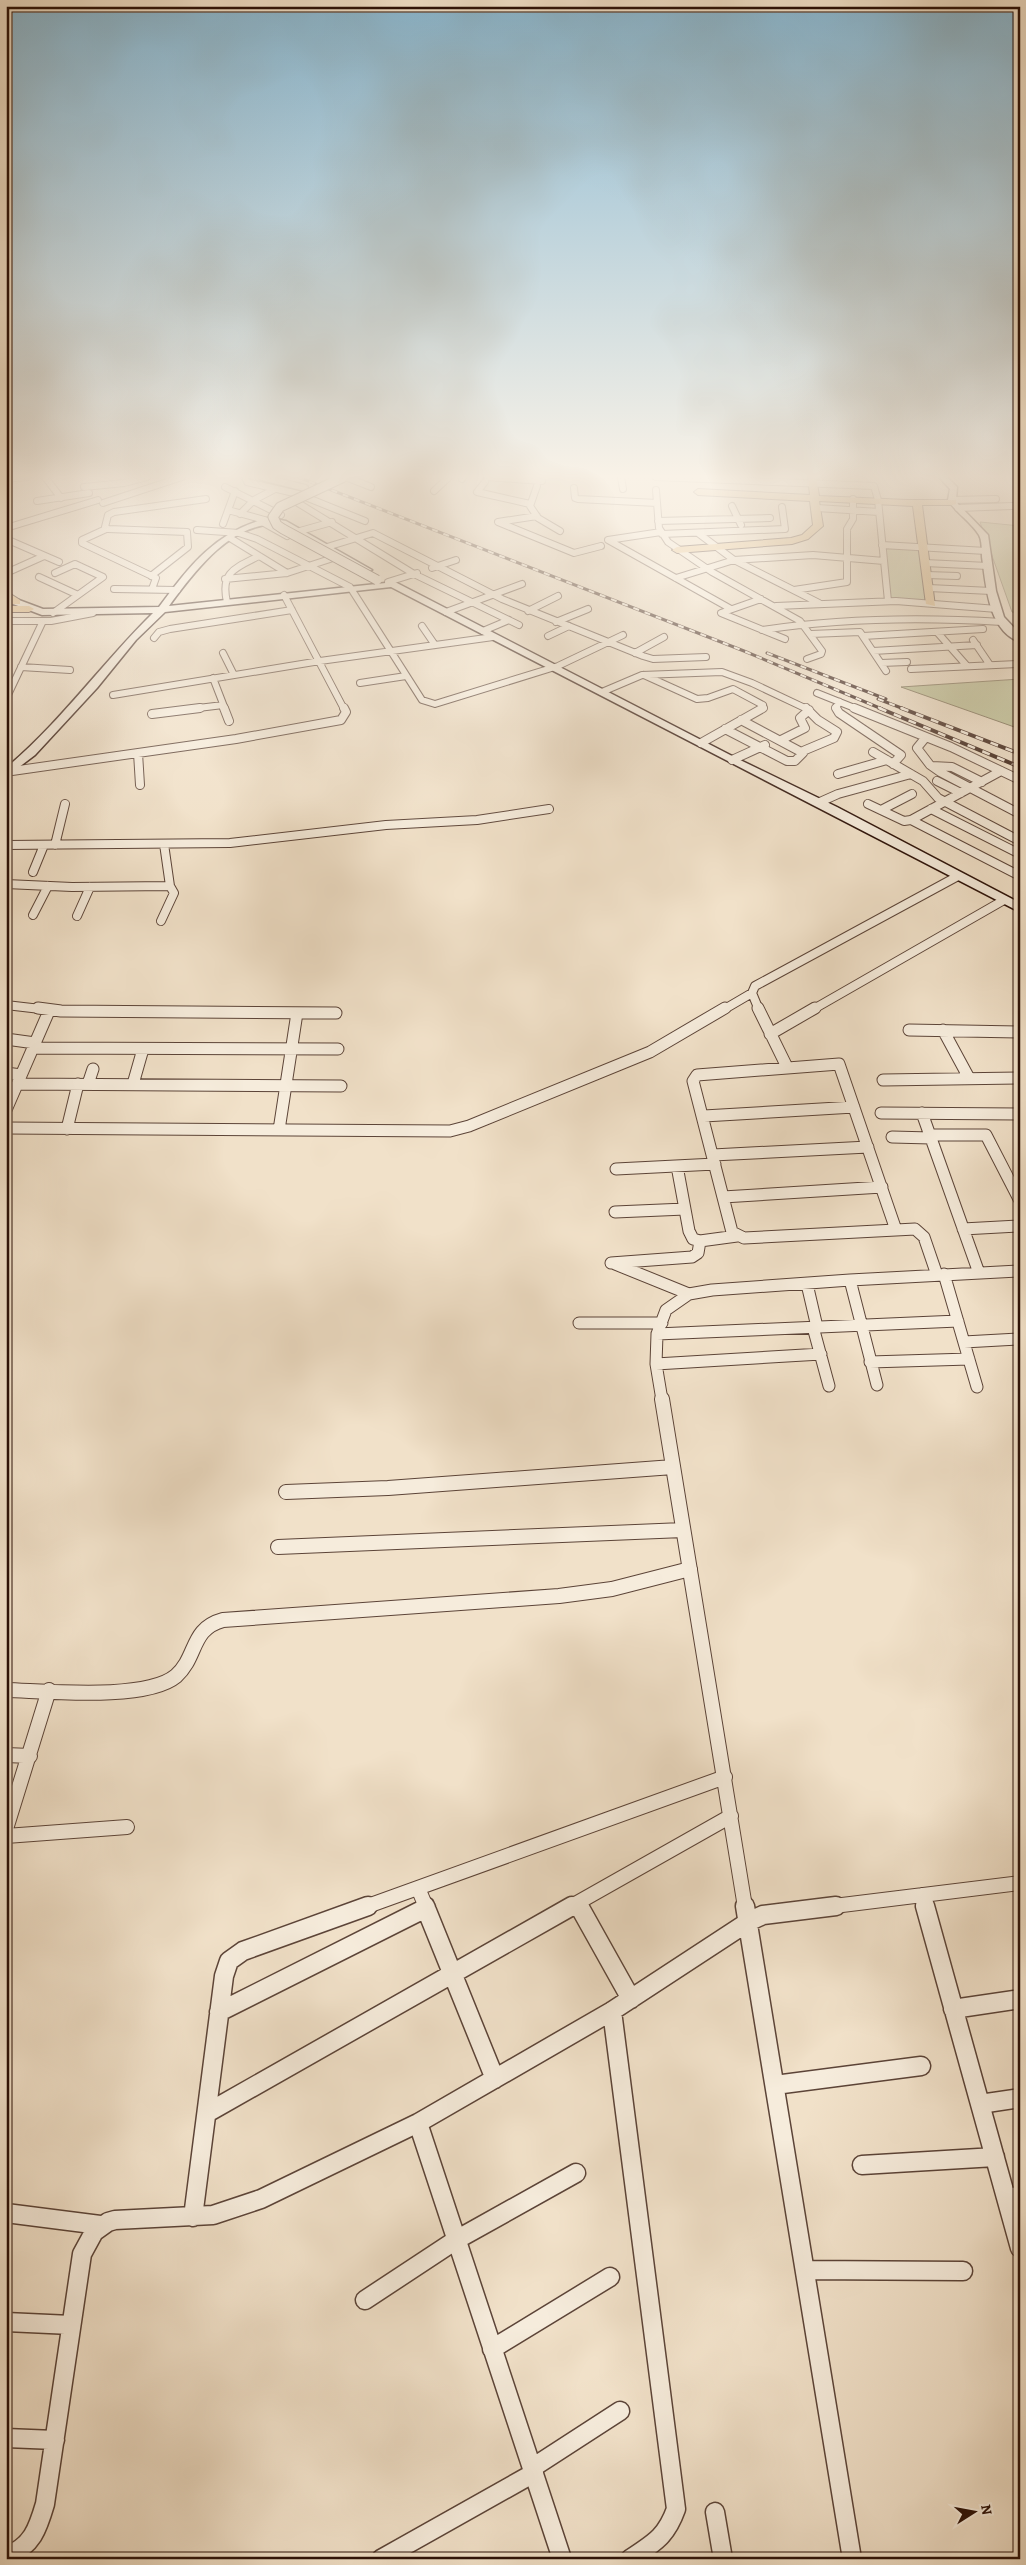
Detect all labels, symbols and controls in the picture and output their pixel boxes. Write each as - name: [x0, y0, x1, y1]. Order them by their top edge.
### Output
- north arrow: [948, 2488, 998, 2538]
- text: N: [976, 2503, 997, 2516]

